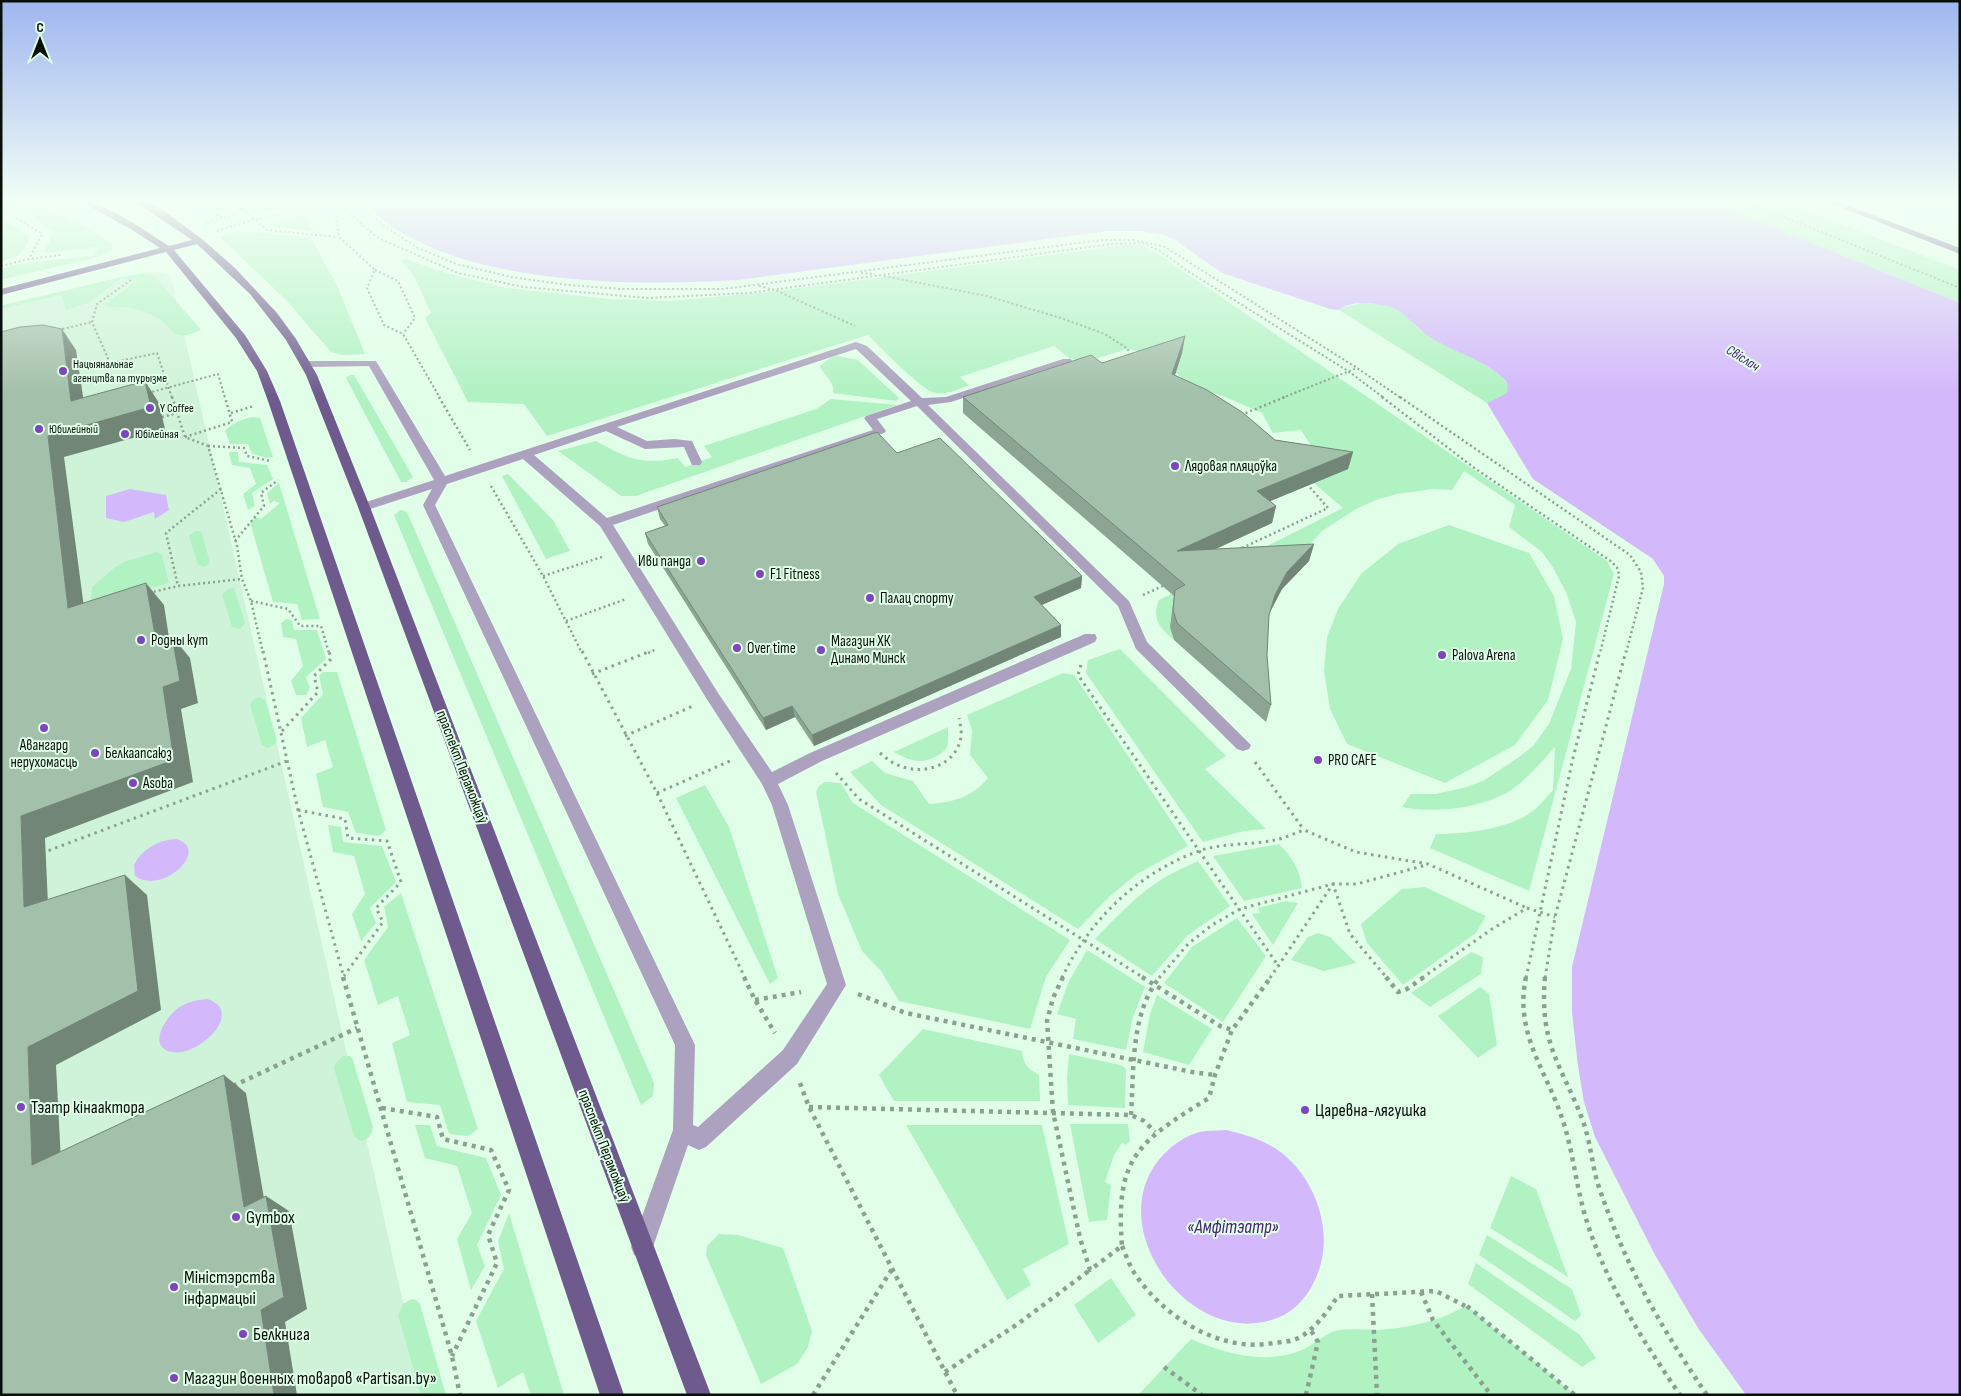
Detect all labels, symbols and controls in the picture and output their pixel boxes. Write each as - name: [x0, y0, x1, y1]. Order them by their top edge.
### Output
- north arrow: [15, 15, 65, 65]
- text: С: [36, 19, 44, 36]
- water label: Свіслач: [1723, 341, 1763, 375]
- place label: Нацыянальнае агенцтва па турызме: [73, 357, 167, 386]
- marker: Нацыянальнае агенцтва па турызме: [57, 365, 69, 377]
- place label: Y Coffee: [160, 401, 194, 416]
- marker: Y Coffee: [144, 402, 156, 414]
- place label: Юбилейный: [49, 422, 98, 437]
- marker: Юбилейный: [33, 423, 45, 435]
- place label: Юбілейная: [135, 427, 179, 442]
- marker: Юбілейная: [119, 428, 131, 440]
- place label: Лядовая пляцоўка: [1184, 457, 1277, 476]
- marker: Лядовая пляцоўка: [1169, 460, 1181, 472]
- place label: Иви панда: [638, 552, 691, 571]
- marker: Иви панда: [695, 555, 707, 567]
- place label: F1 Fitness: [770, 565, 820, 584]
- marker: F1 Fitness: [754, 568, 766, 580]
- place label: Палац спорту: [880, 589, 954, 608]
- marker: Палац спорту: [864, 592, 876, 604]
- place label: Родны кут: [151, 631, 208, 650]
- place label: Магазин ХК Динамо Минск: [831, 632, 906, 668]
- marker: Родны кут: [135, 634, 147, 646]
- place label: Over time: [747, 639, 796, 658]
- marker: Over time: [731, 642, 743, 654]
- marker: Магазин ХК Динамо Минск: [815, 644, 827, 656]
- place label: Palova Arena: [1452, 646, 1516, 665]
- marker: Palova Arena: [1436, 649, 1448, 661]
- street label: праспект Пераможцаў: [432, 708, 492, 826]
- marker: Авангард нерухомасць: [38, 722, 50, 734]
- place label: Авангард нерухомасць: [10, 736, 78, 772]
- place label: Белкаапсаюз: [105, 744, 172, 763]
- marker: Белкаапсаюз: [89, 747, 101, 759]
- place label: PRO CAFE: [1328, 751, 1377, 770]
- marker: PRO CAFE: [1312, 754, 1324, 766]
- place label: Asoba: [142, 774, 173, 793]
- marker: Asoba: [127, 777, 139, 789]
- street label: праспект Пераможцаў: [574, 1087, 634, 1205]
- place label: Тэатр кінаактора: [31, 1097, 145, 1118]
- place label: Царевна-лягушка: [1315, 1100, 1426, 1121]
- marker: Тэатр кінаактора: [15, 1101, 27, 1113]
- marker: Царевна-лягушка: [1299, 1104, 1311, 1116]
- place label: Gymbox: [246, 1207, 295, 1228]
- marker: Gymbox: [230, 1211, 242, 1223]
- water label: «Амфітэатр»: [1187, 1216, 1279, 1239]
- place label: Міністэрства інфармацыі: [184, 1267, 275, 1309]
- marker: Міністэрства інфармацыі: [168, 1281, 180, 1293]
- place label: Белкнига: [253, 1324, 310, 1345]
- marker: Белкнига: [237, 1328, 249, 1340]
- place label: Магазин военных товаров «Partisan.by»: [184, 1368, 437, 1389]
- marker: Магазин военных товаров «Partisan.by»: [168, 1372, 180, 1384]

